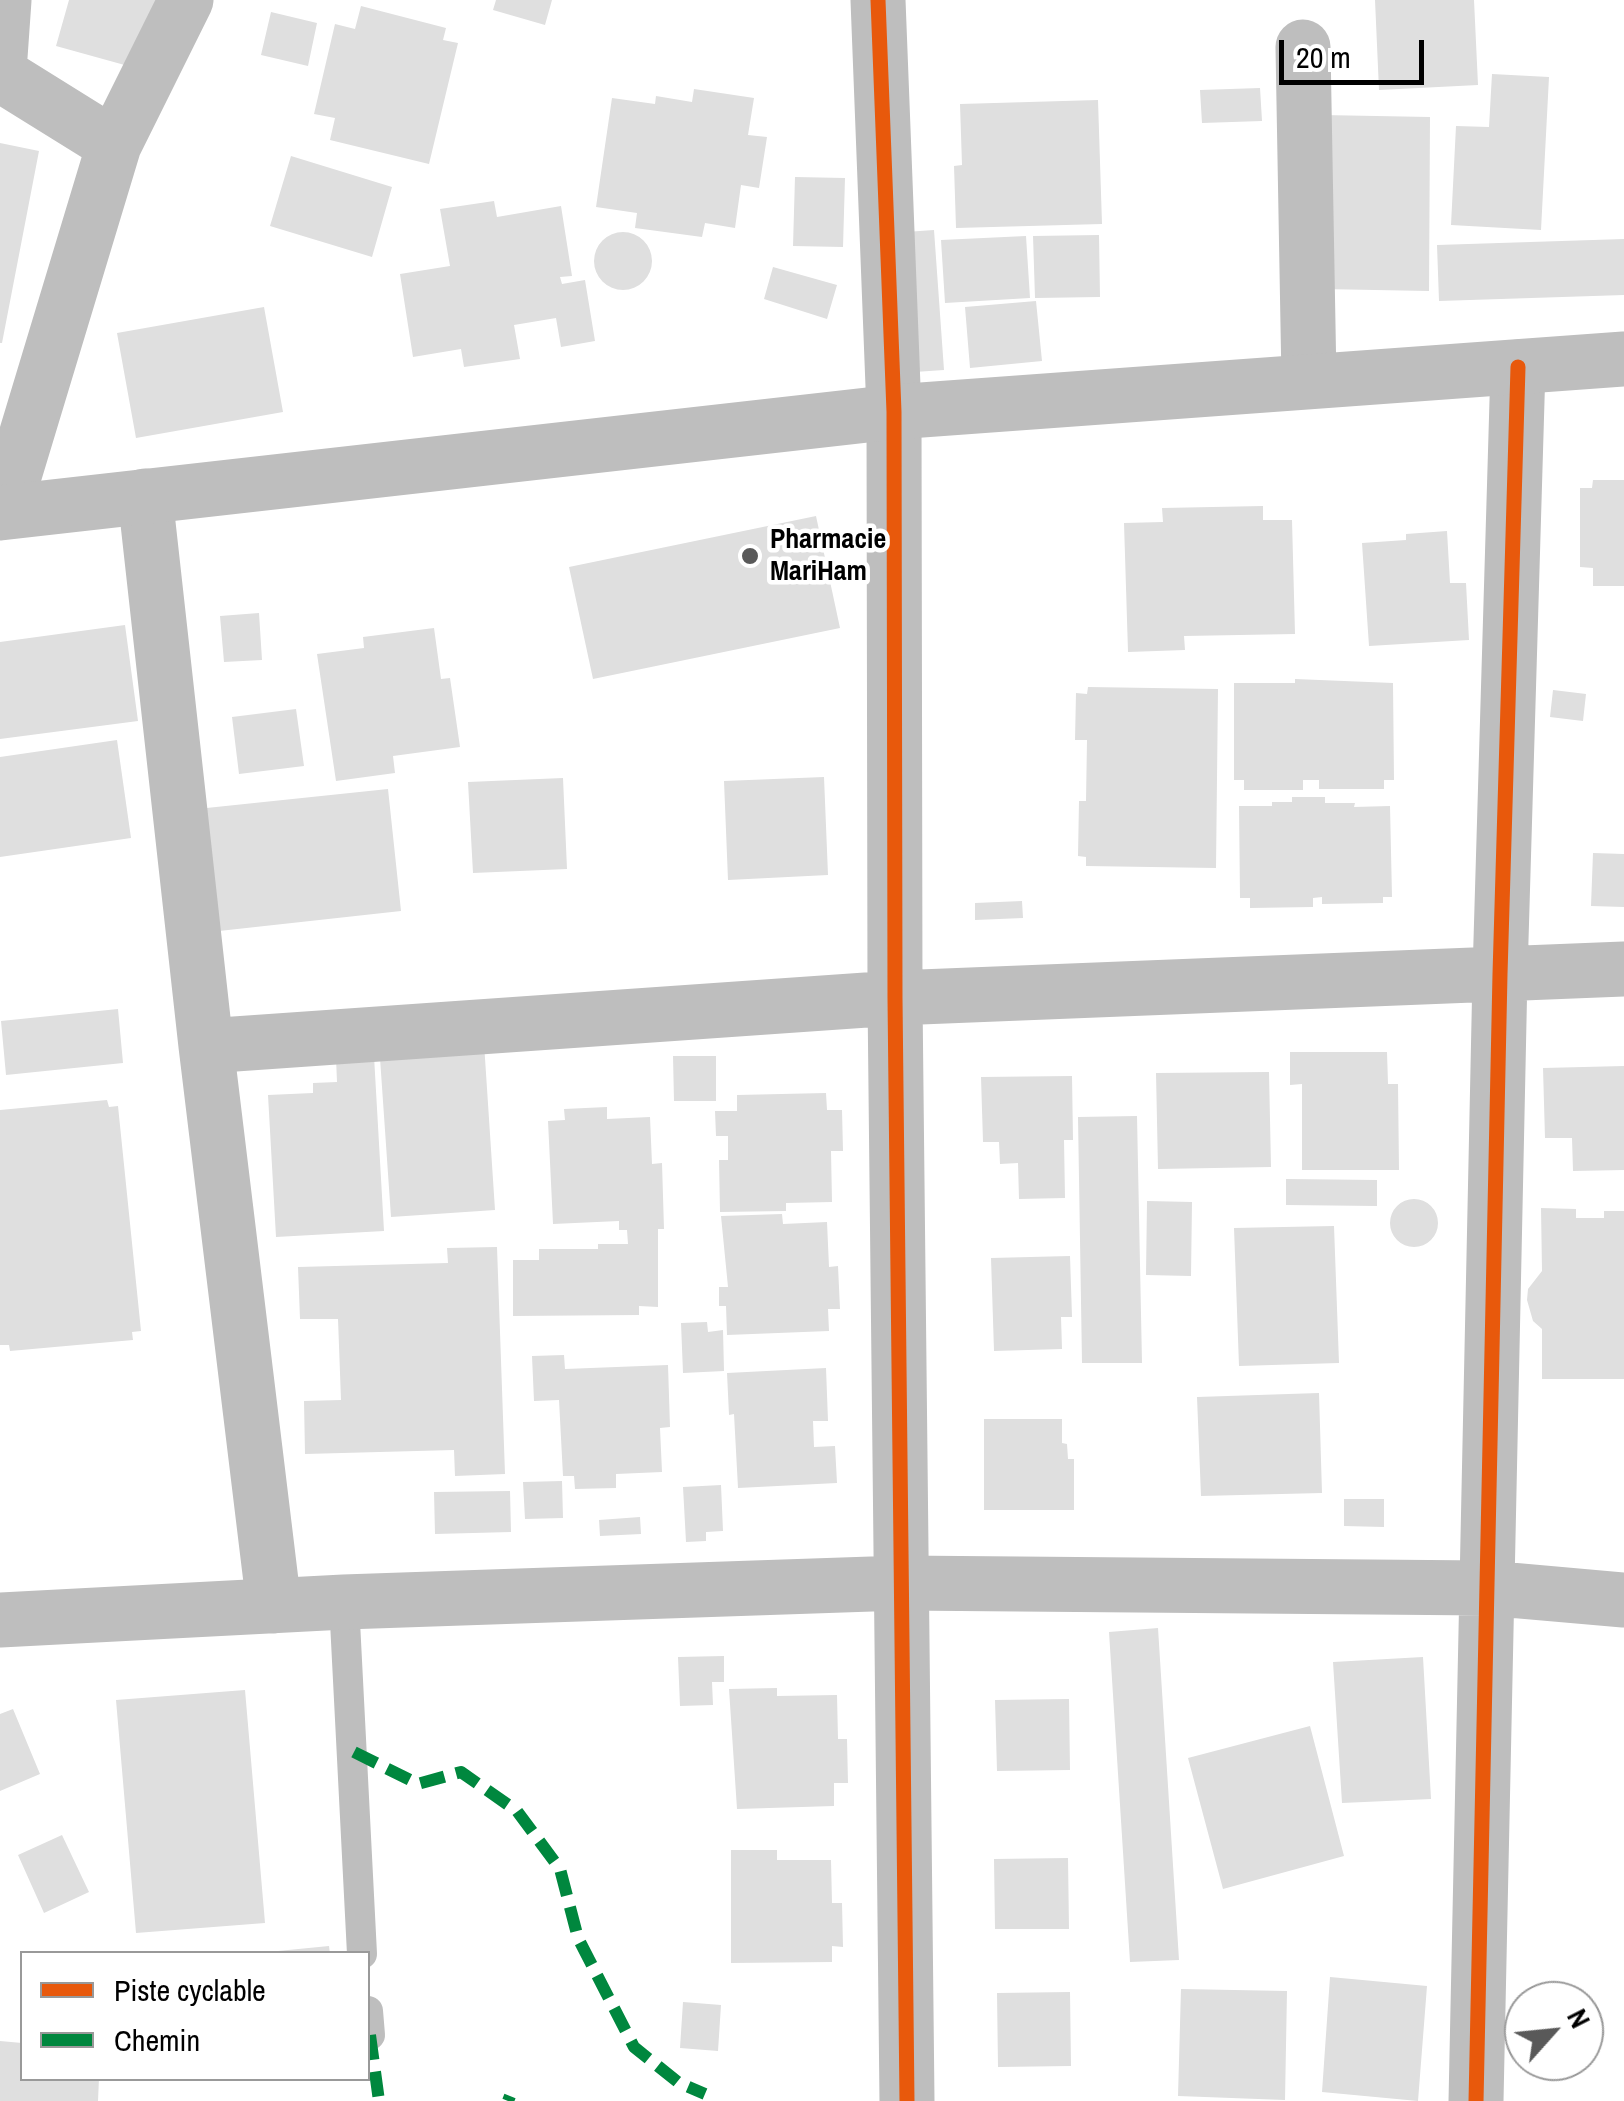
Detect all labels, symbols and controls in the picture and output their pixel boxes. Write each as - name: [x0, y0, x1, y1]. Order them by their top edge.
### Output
- scale bar: [1284, 20, 1429, 82]
- text: 20 m: [1296, 37, 1351, 77]
- place label: Pharmacie MariHam: [770, 523, 886, 589]
- marker: Pharmacie MariHam: [739, 545, 761, 567]
- legend: [20, 1951, 370, 2081]
- text: Piste cyclable: [114, 1970, 266, 2010]
- north arrow: [1504, 1981, 1604, 2081]
- text: N: [1558, 2002, 1600, 2034]
- text: Chemin: [114, 2020, 200, 2060]

